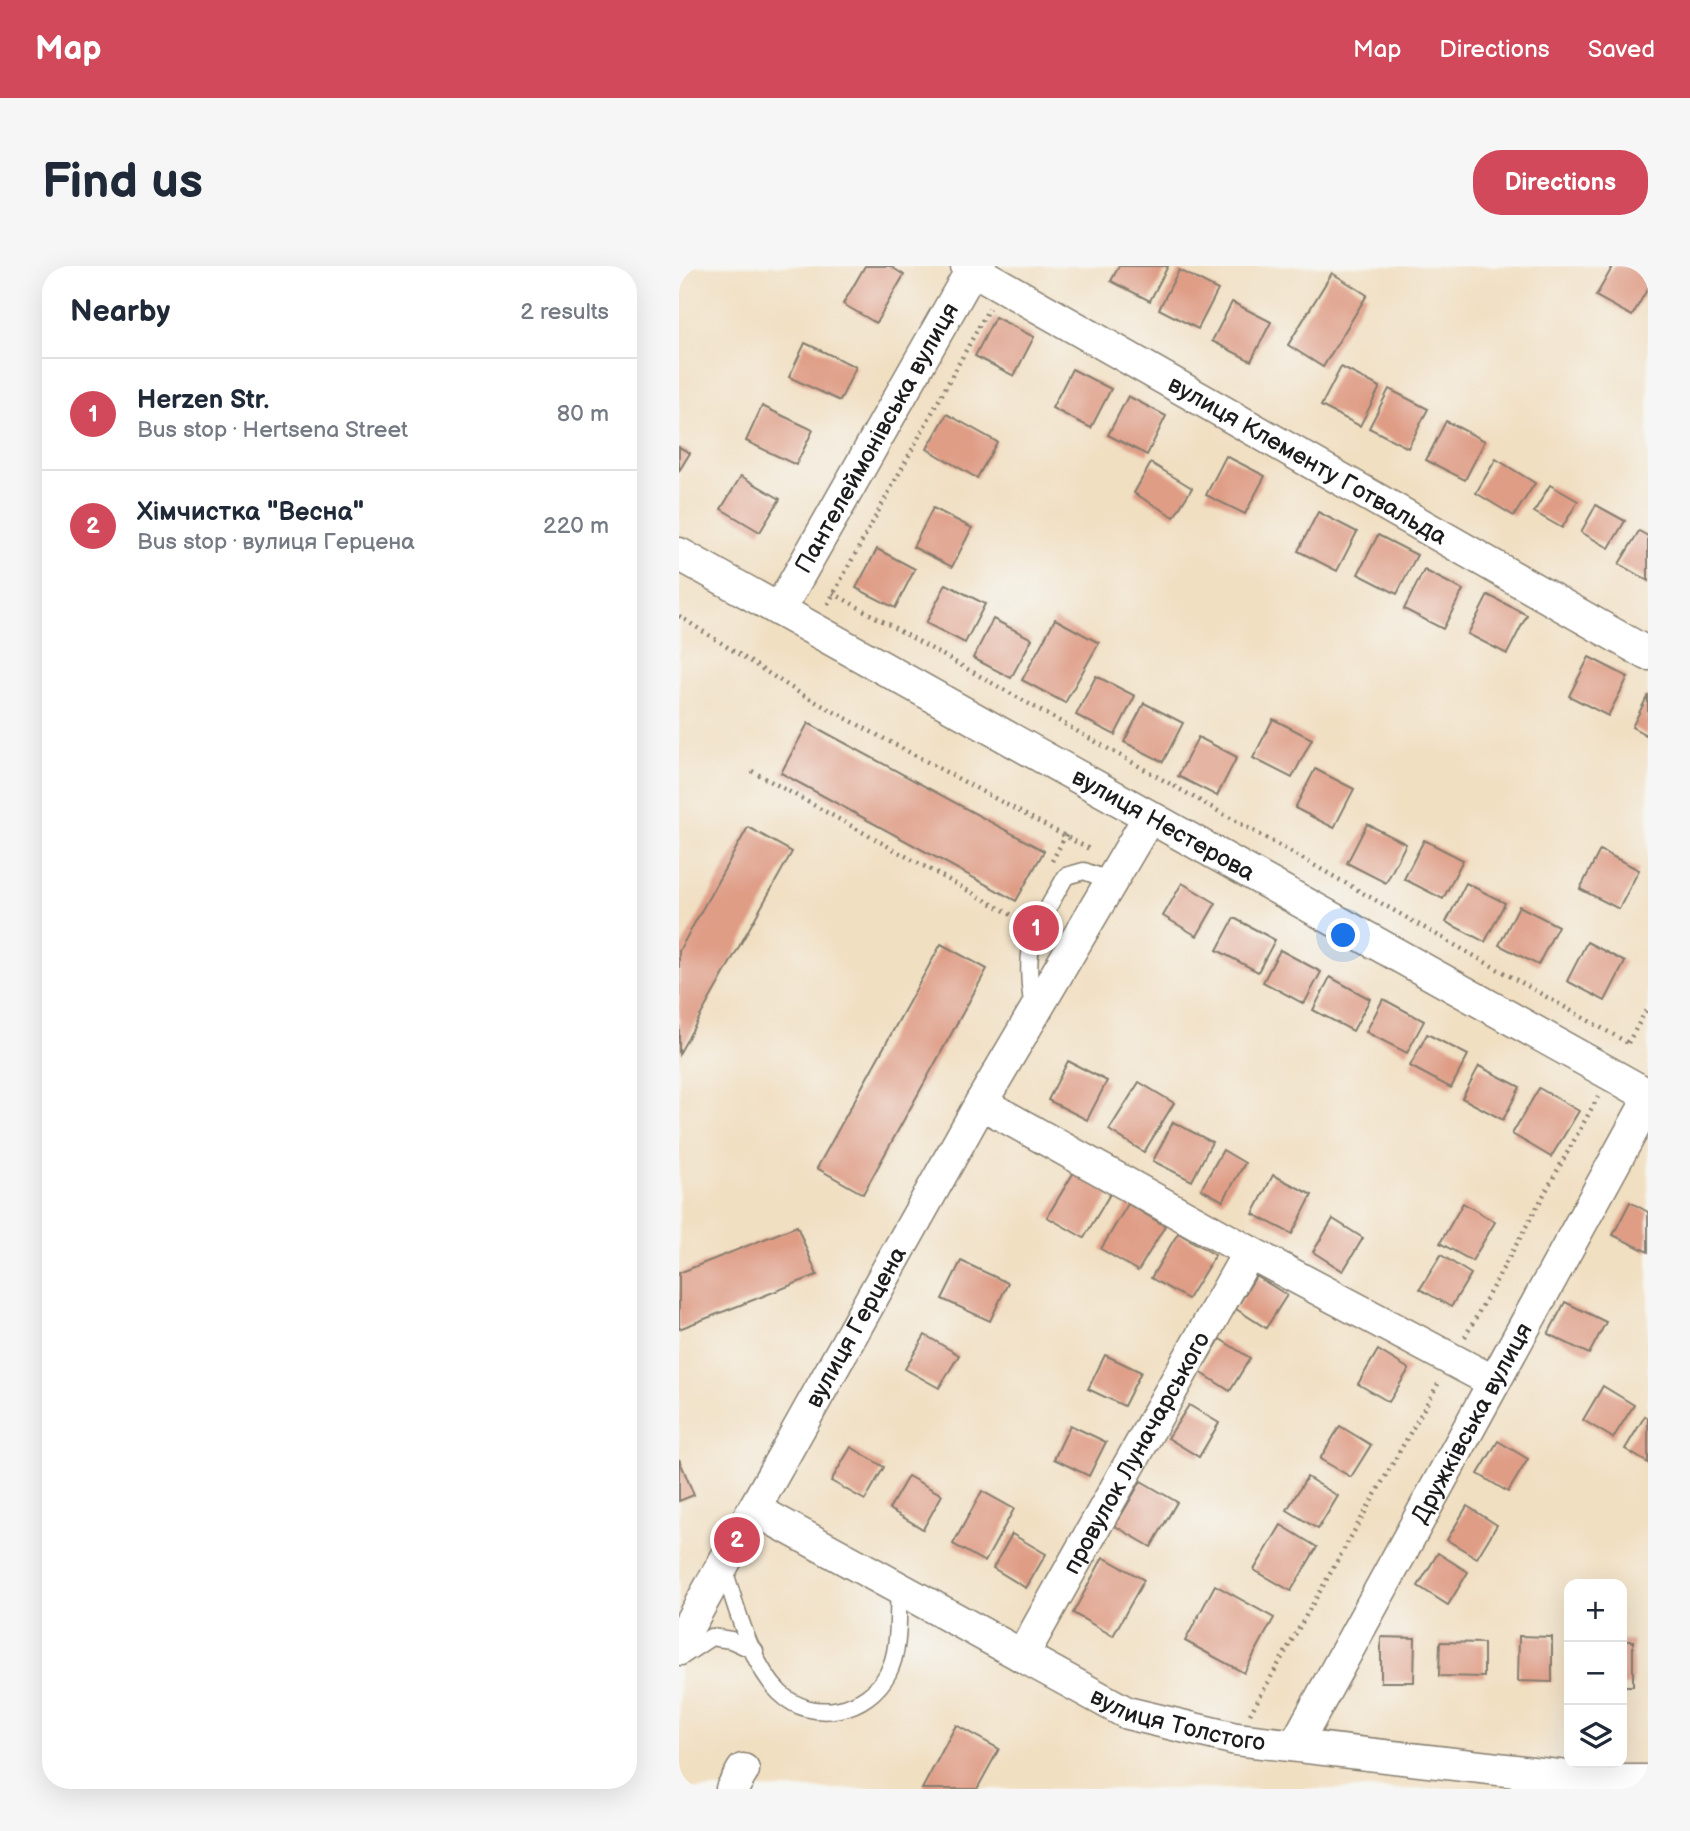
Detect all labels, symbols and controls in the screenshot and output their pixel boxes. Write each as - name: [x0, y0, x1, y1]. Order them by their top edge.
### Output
- text: Map: [35, 29, 101, 69]
- text: Map: [1353, 35, 1401, 64]
- text: Directions: [1439, 35, 1550, 64]
- text: Saved: [1588, 35, 1655, 64]
- button: Directions: [1473, 150, 1648, 215]
- text: Find us: [42, 153, 203, 212]
- text: Nearby: [70, 294, 170, 330]
- text: 2 results: [520, 298, 609, 326]
- street label: Пантелеймонівська вулиця: [789, 298, 965, 578]
- street label: вулиця Клементу Готвальда: [1163, 370, 1452, 551]
- text: Herzen Str.: [137, 385, 269, 416]
- text: 1: [88, 400, 98, 428]
- text: 80 m: [557, 400, 609, 428]
- text: Bus stop · Hertsena Street: [137, 416, 408, 444]
- text: Хімчистка "Весна": [137, 497, 364, 528]
- text: 2: [86, 512, 100, 540]
- text: 220 m: [543, 512, 609, 540]
- text: Bus stop · вулиця Герцена: [137, 528, 415, 556]
- street label: вулиця Нестерова: [1067, 762, 1260, 888]
- pin: 1: [1013, 902, 1059, 954]
- your location: [1326, 918, 1360, 952]
- street label: вулиця Герцена: [800, 1242, 913, 1413]
- street label: Дружківська вулиця: [1406, 1318, 1539, 1529]
- street label: провулок Луначарського: [1057, 1327, 1216, 1579]
- pin: 2: [714, 1514, 760, 1566]
- map controls: [1564, 1579, 1627, 1768]
- button: +: [1564, 1579, 1627, 1642]
- button: −: [1564, 1642, 1627, 1705]
- street label: вулиця Толстого: [1085, 1682, 1267, 1757]
- button: layers: [1564, 1705, 1627, 1768]

